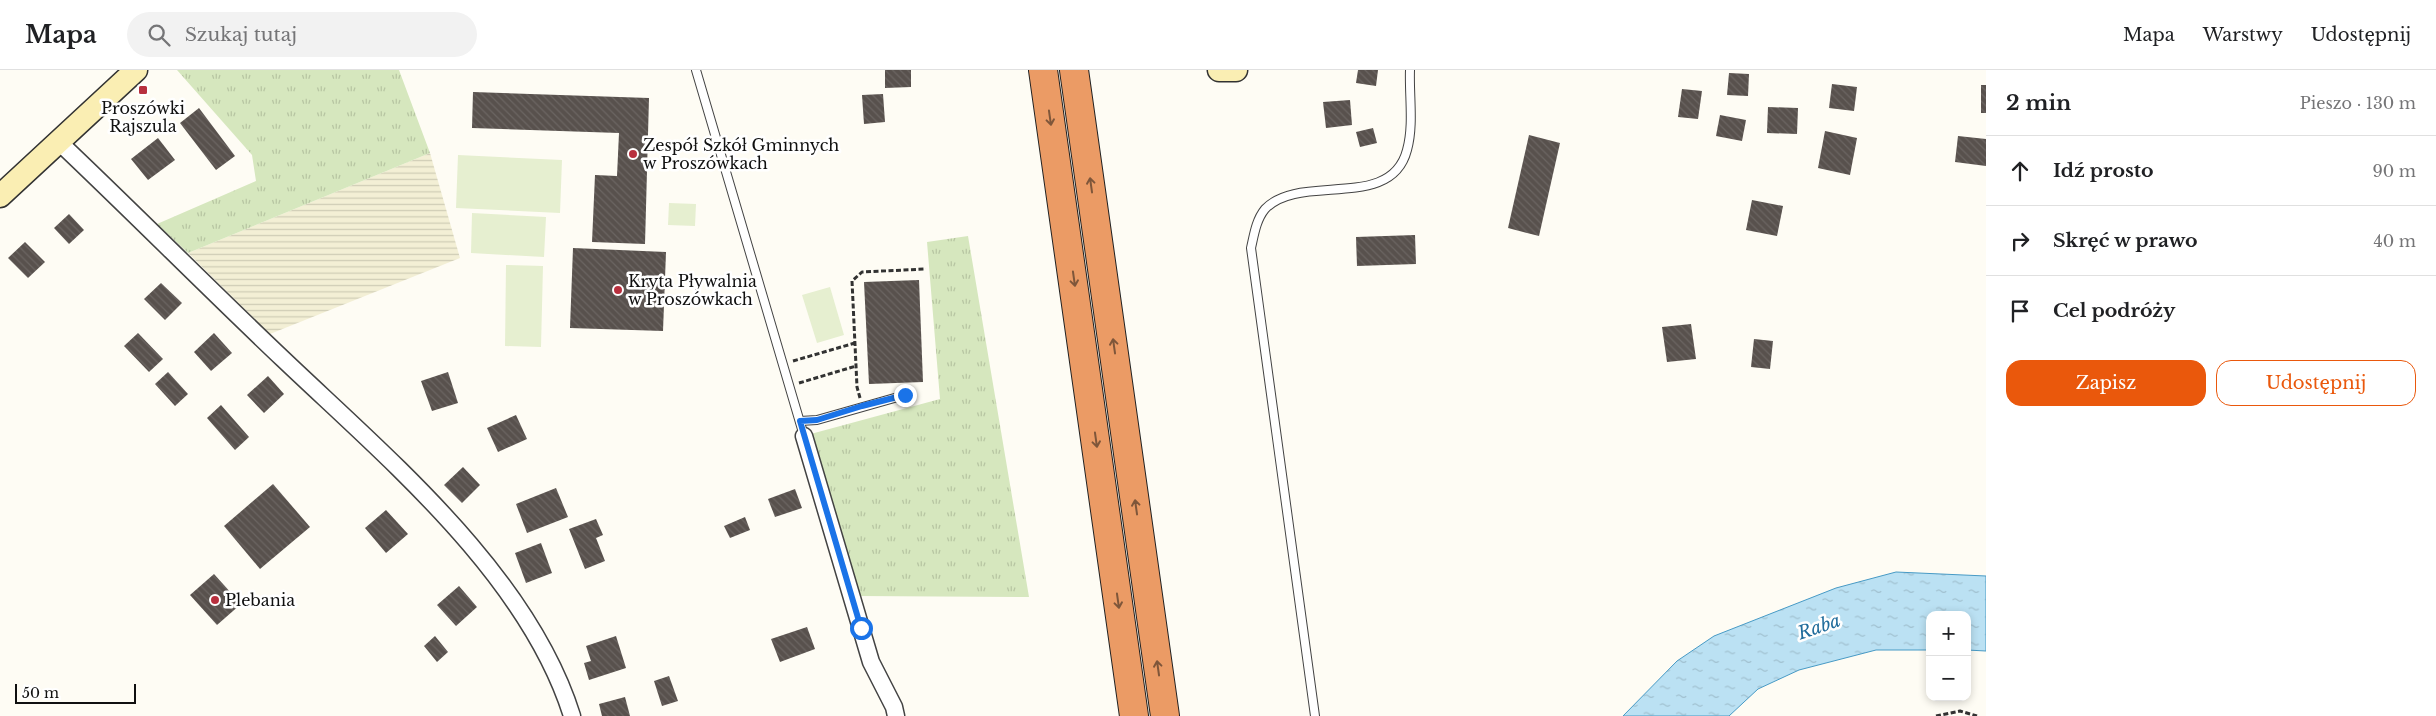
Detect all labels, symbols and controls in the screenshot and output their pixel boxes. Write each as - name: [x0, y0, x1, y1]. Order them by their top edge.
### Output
- search box: [127, 12, 477, 57]
- text: Mapa: [25, 20, 97, 49]
- icon: search: [145, 21, 173, 49]
- text: Szukaj tutaj: [185, 23, 297, 46]
- text: Mapa: [2123, 24, 2175, 46]
- text: Warstwy: [2203, 24, 2283, 46]
- text: Udostępnij: [2311, 24, 2411, 46]
- marker: Proszówki Rajszula: [137, 84, 149, 96]
- text: 2 min: [2006, 90, 2071, 116]
- text: Pieszo · 130 m: [2300, 93, 2416, 113]
- place label: Proszówki Rajszula: [101, 98, 186, 136]
- one-way arrow: [1046, 110, 1056, 126]
- place label: Zespół Szkół Gminnych w Proszówkach: [643, 135, 839, 173]
- marker: Zespół Szkół Gminnych w Proszówkach: [627, 148, 639, 160]
- icon: ahead: [2006, 157, 2034, 185]
- text: Idź prosto: [2053, 159, 2154, 182]
- text: 90 m: [2373, 161, 2416, 181]
- one-way arrow: [1086, 177, 1096, 193]
- icon: right: [2006, 227, 2034, 255]
- text: Skręć w prawo: [2053, 229, 2198, 252]
- text: 40 m: [2373, 231, 2416, 251]
- place label: Kryta Pływalnia w Proszówkach: [628, 271, 757, 309]
- one-way arrow: [1069, 271, 1079, 287]
- marker: Kryta Pływalnia w Proszówkach: [612, 284, 624, 296]
- icon: arrive: [2006, 297, 2034, 325]
- text: Cel podróży: [2053, 299, 2175, 322]
- one-way arrow: [1109, 338, 1119, 354]
- button: Zapisz: [2006, 360, 2206, 406]
- button: Udostępnij: [2216, 360, 2416, 406]
- route end: [894, 384, 917, 407]
- one-way arrow: [1091, 432, 1101, 448]
- one-way arrow: [1131, 499, 1141, 515]
- place label: Plebania: [225, 590, 295, 610]
- one-way arrow: [1113, 593, 1123, 609]
- marker: Plebania: [209, 594, 221, 606]
- water label: Raba: [1794, 609, 1843, 645]
- map controls: [1926, 611, 1971, 701]
- button: +: [1926, 611, 1971, 656]
- route start: [850, 617, 873, 640]
- button: −: [1926, 656, 1971, 701]
- one-way arrow: [1153, 660, 1163, 676]
- scale bar: [15, 681, 136, 704]
- text: 50 m: [22, 684, 59, 702]

